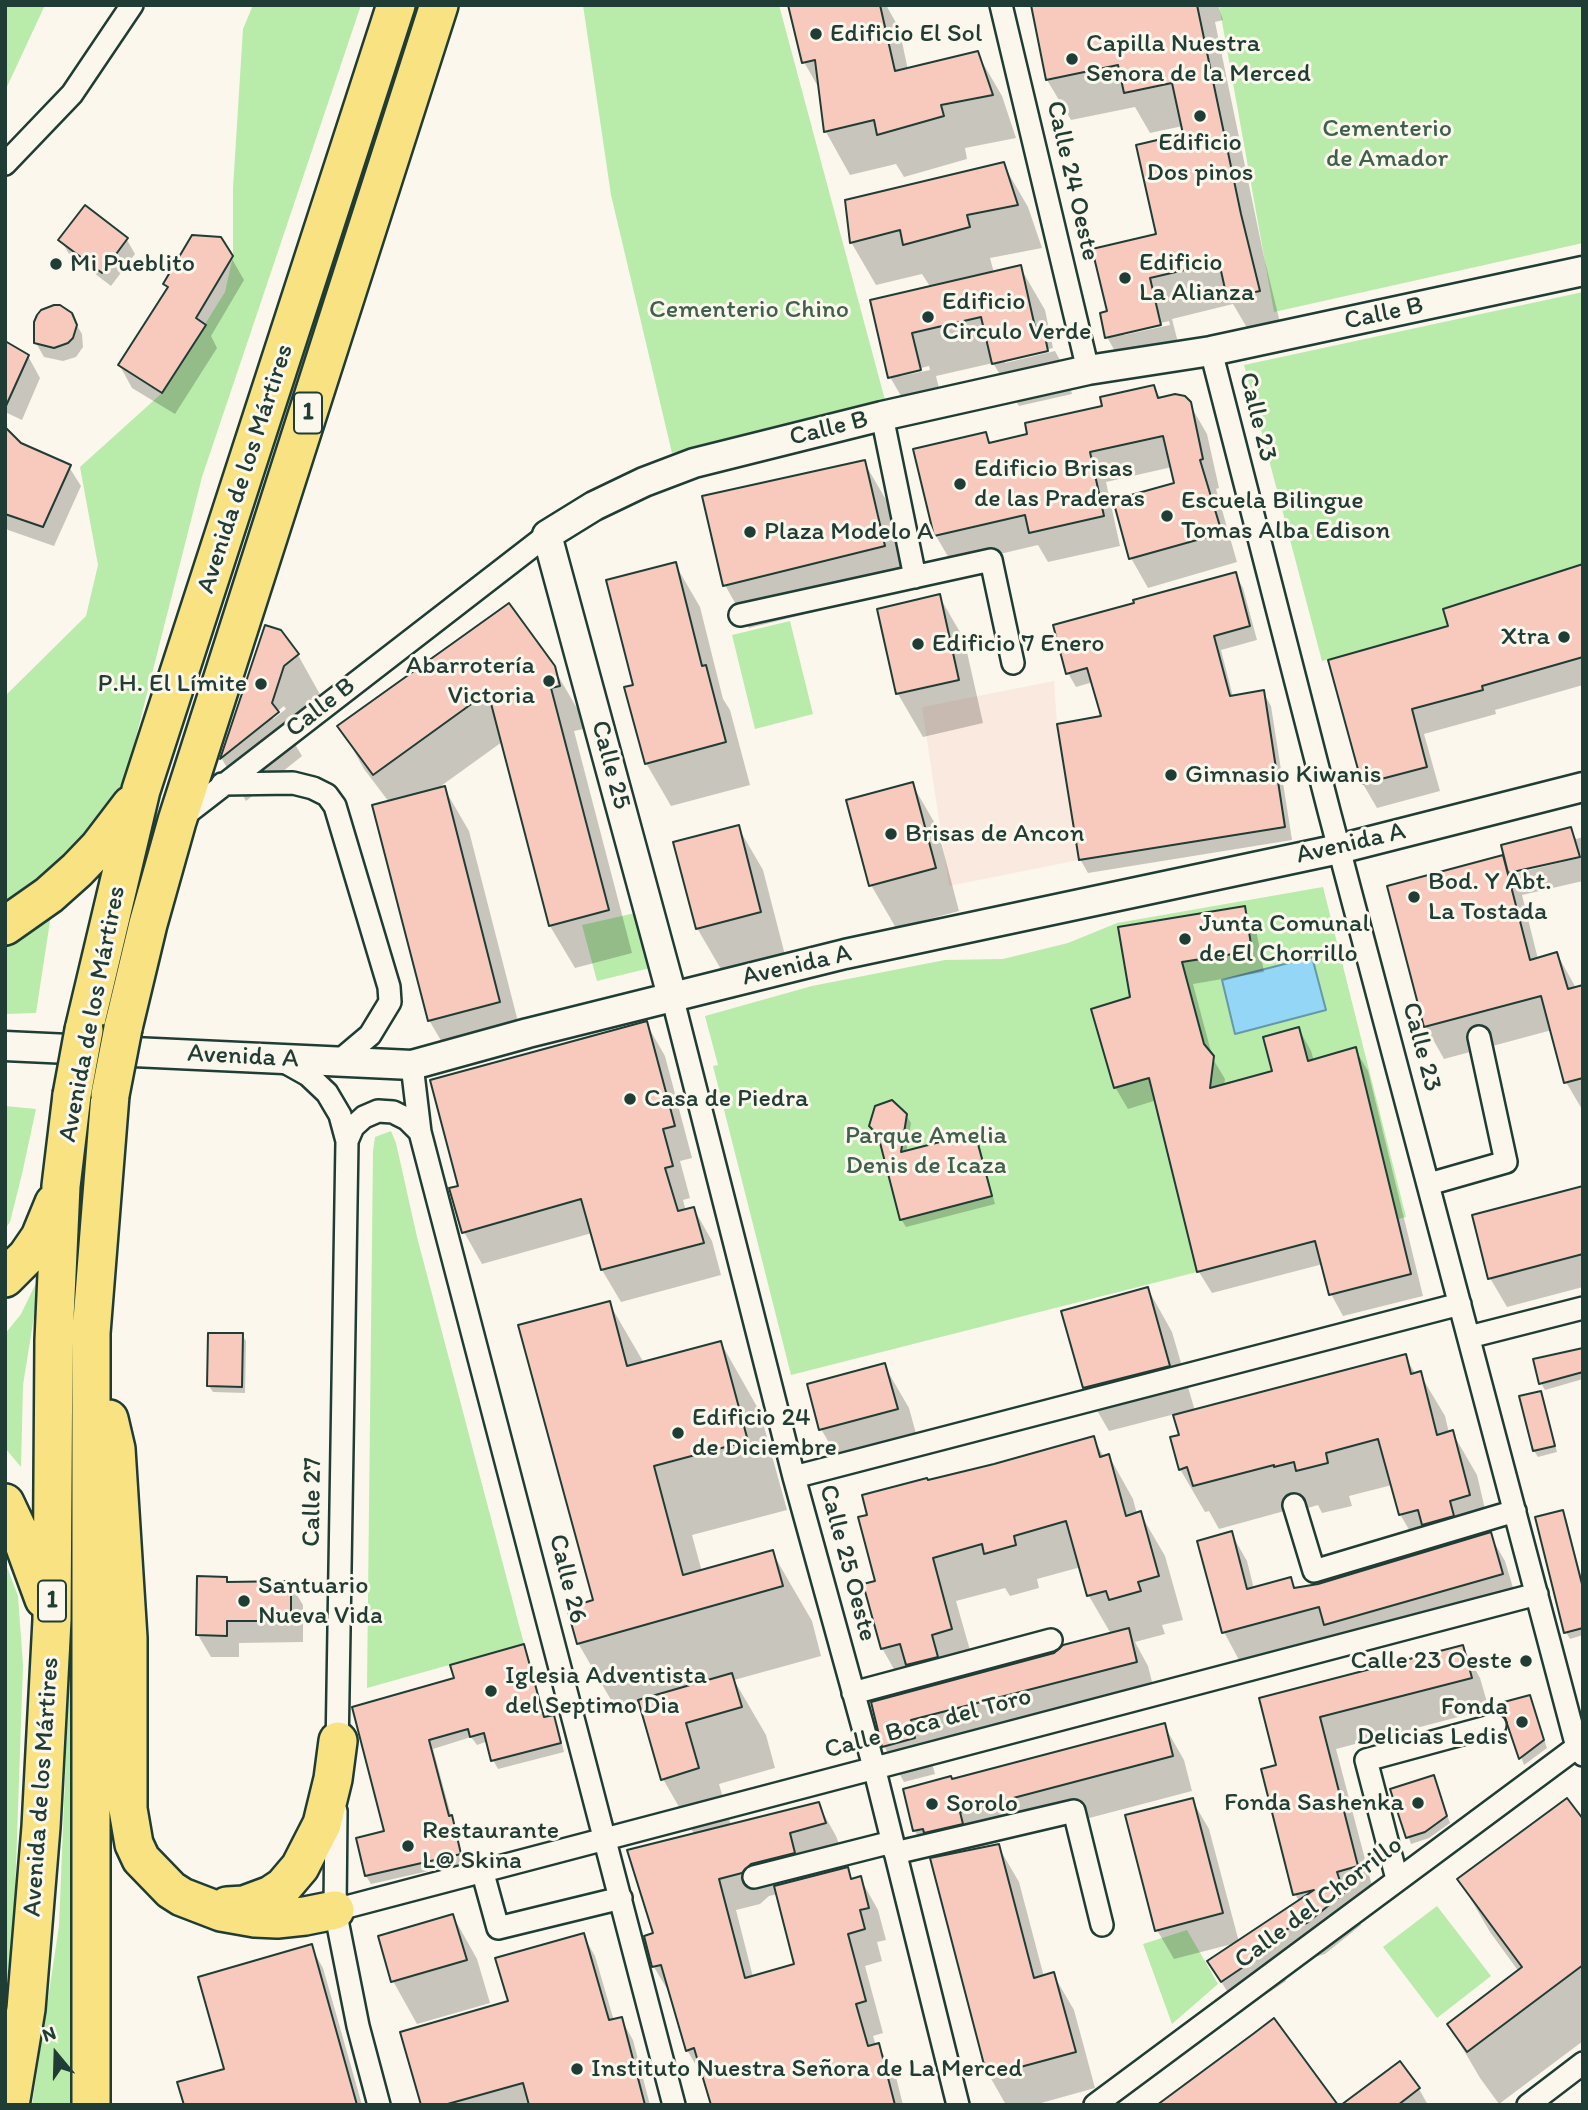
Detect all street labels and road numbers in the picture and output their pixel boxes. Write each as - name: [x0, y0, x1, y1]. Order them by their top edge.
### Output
- street label: Calle 24 Oeste: [1038, 98, 1106, 264]
- street label: Calle B: [1342, 290, 1426, 338]
- street label: Avenida de los Mártires: [191, 340, 301, 598]
- street label: Calle 23: [1231, 369, 1283, 465]
- road number: 1: [294, 392, 322, 434]
- street label: Calle B: [786, 404, 872, 454]
- street label: Calle B: [280, 671, 362, 745]
- street label: Calle 25: [583, 717, 637, 813]
- street label: Avenida A: [1293, 816, 1409, 872]
- street label: Avenida de los Mártires: [53, 883, 133, 1145]
- street label: Avenida A: [739, 938, 855, 994]
- street label: Calle 23: [1394, 999, 1448, 1095]
- street label: Avenida A: [187, 1039, 299, 1075]
- street label: Calle 27: [297, 1457, 329, 1547]
- street label: Calle 25 Oeste: [811, 1481, 883, 1645]
- street label: Calle 26: [541, 1531, 593, 1627]
- road number: 1: [38, 1581, 66, 1622]
- street label: Avenida de los Mártires: [17, 1656, 67, 1918]
- street label: Calle Boca del Toro: [821, 1681, 1035, 1767]
- street label: Calle del Chorrillo: [1229, 1830, 1409, 1976]

